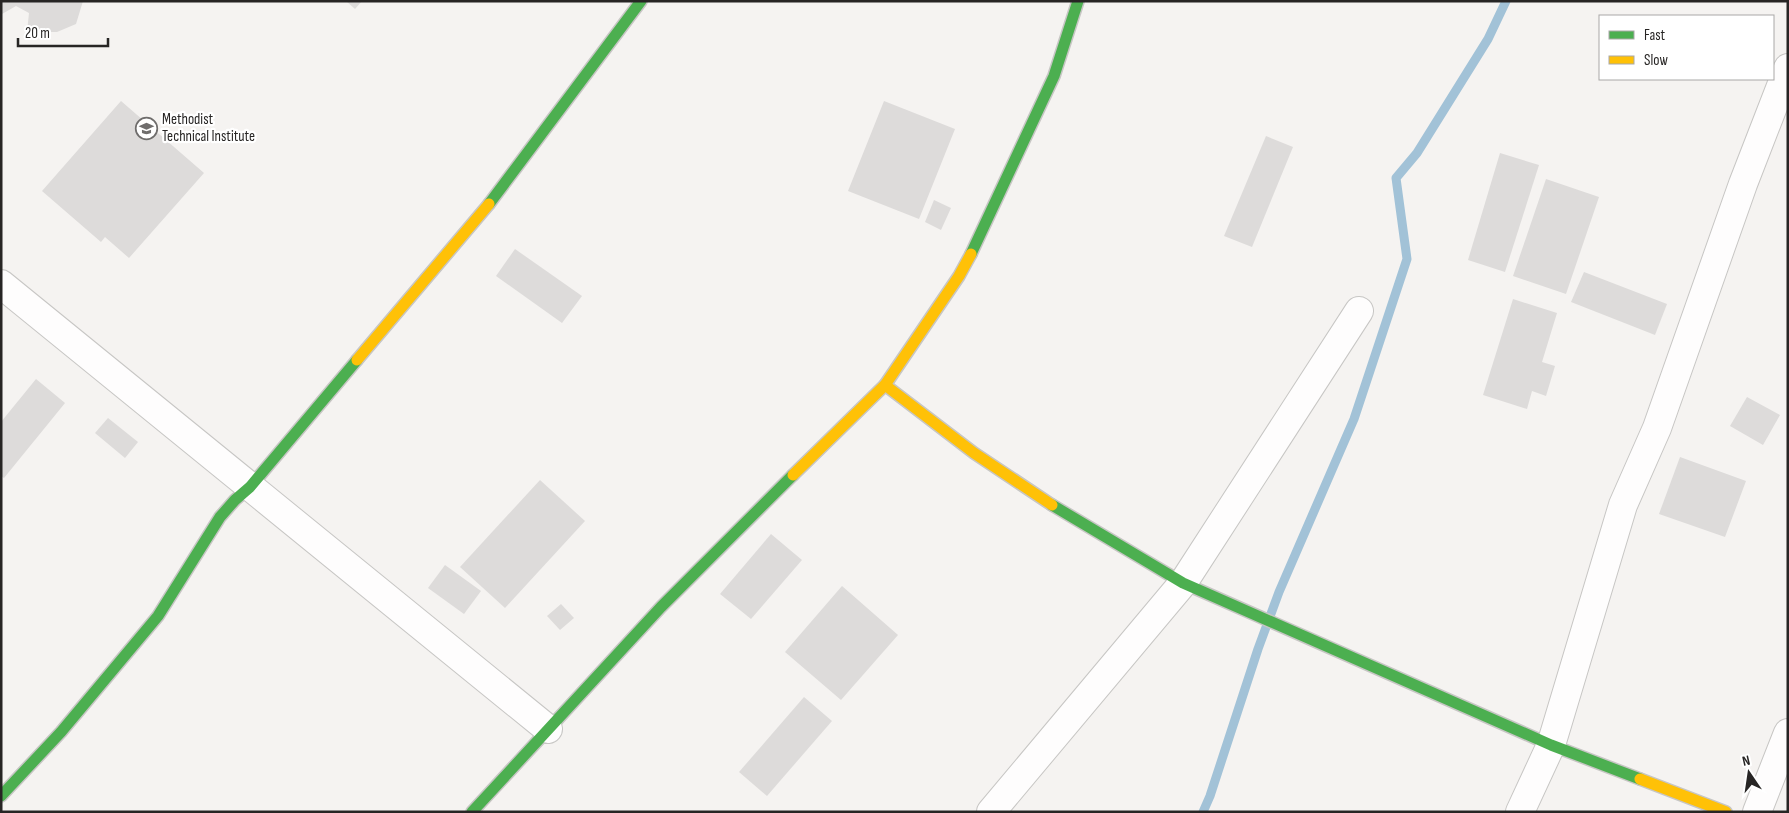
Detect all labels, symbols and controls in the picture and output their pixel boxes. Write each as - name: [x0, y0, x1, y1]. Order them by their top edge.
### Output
- scale bar: [18, 15, 108, 47]
- legend: [1599, 15, 1774, 80]
- text: 20 m: [25, 24, 50, 43]
- text: Fast: [1644, 26, 1666, 45]
- text: Slow: [1644, 51, 1668, 70]
- place label: Methodist Technical Institute: [162, 110, 255, 146]
- school or university icon: Methodist Technical Institute: [134, 116, 158, 140]
- north arrow: [1724, 748, 1774, 798]
- text: N: [1741, 752, 1752, 770]

